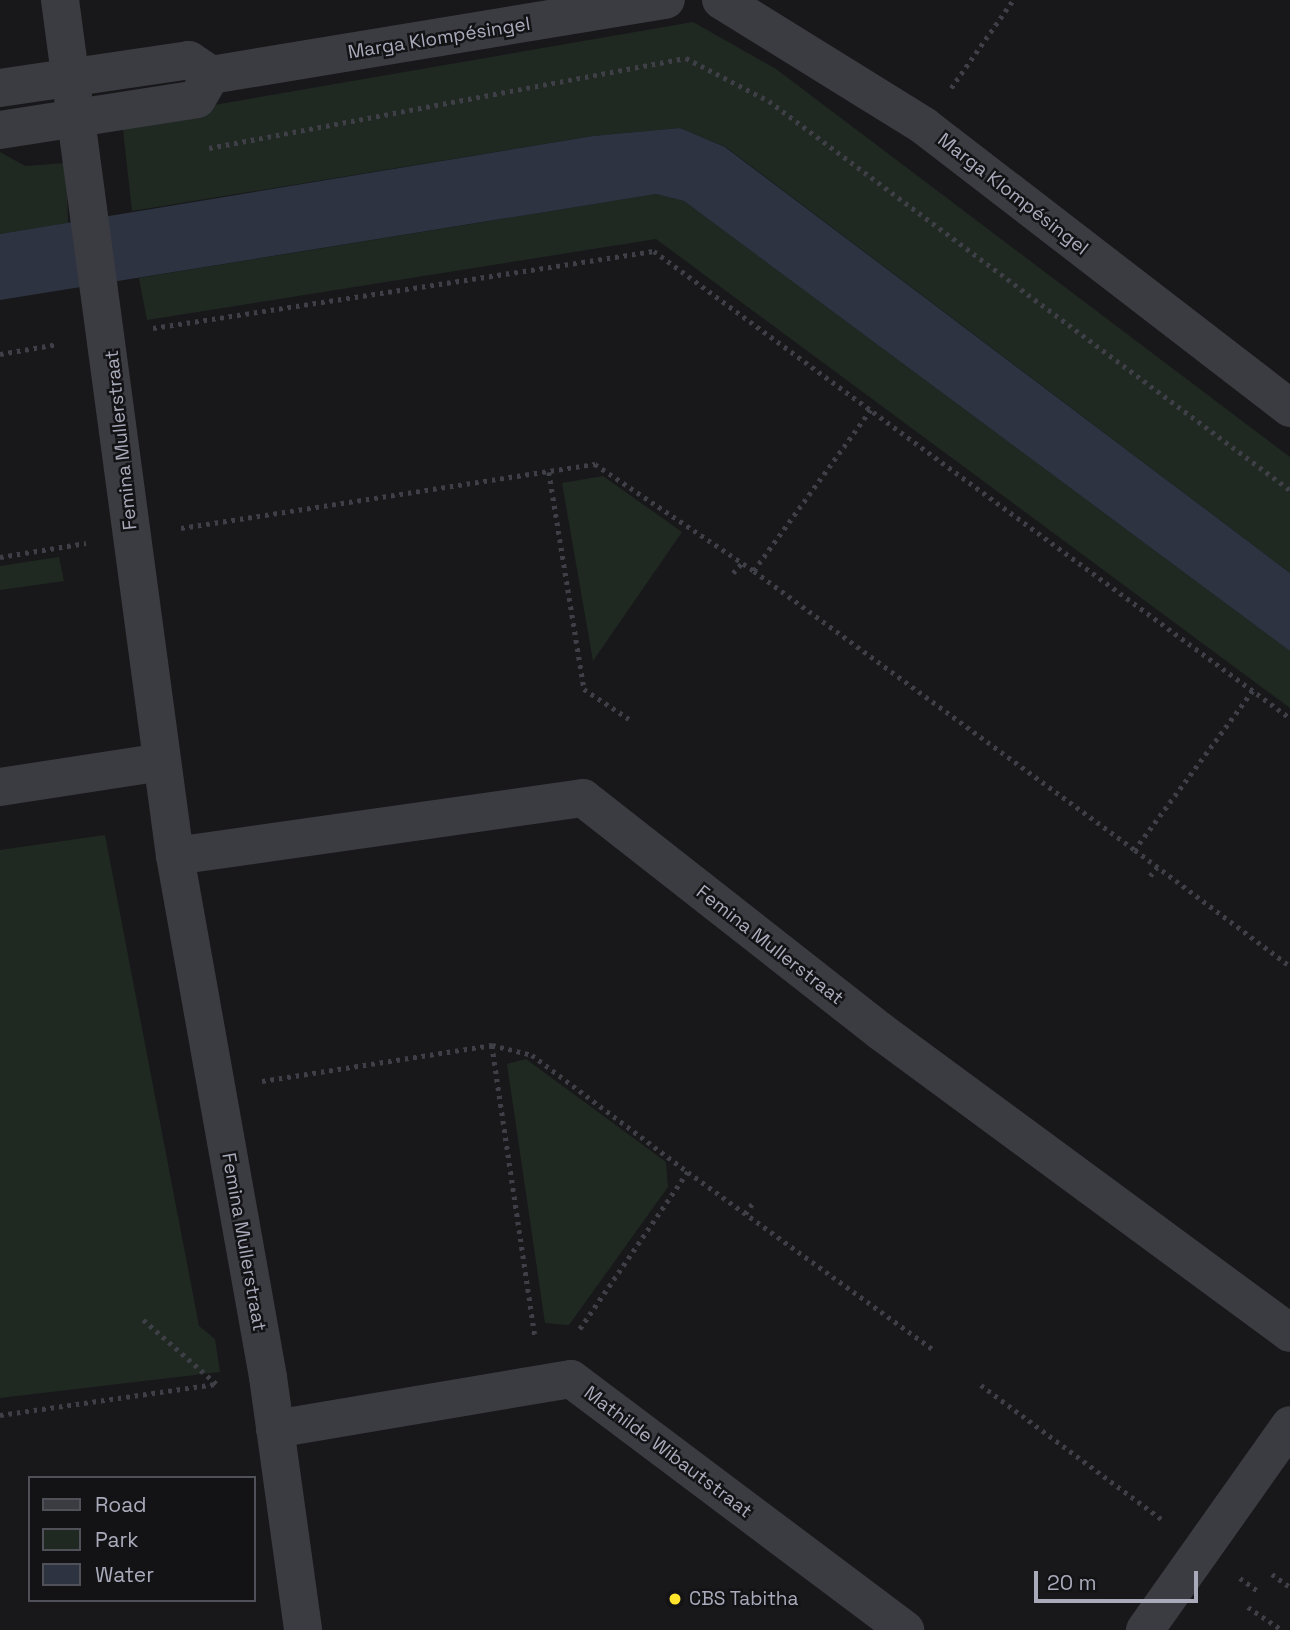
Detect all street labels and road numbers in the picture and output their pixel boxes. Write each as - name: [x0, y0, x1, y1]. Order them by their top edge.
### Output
- street label: Marga Klompésingel: [346, 12, 532, 64]
- street label: Marga Klompésingel: [933, 128, 1093, 260]
- street label: Femina Mullerstraat: [100, 349, 142, 531]
- street label: Femina Mullerstraat: [692, 880, 848, 1010]
- street label: Femina Mullerstraat: [217, 1151, 271, 1333]
- street label: Mathilde Wibautstraat: [579, 1381, 757, 1523]

